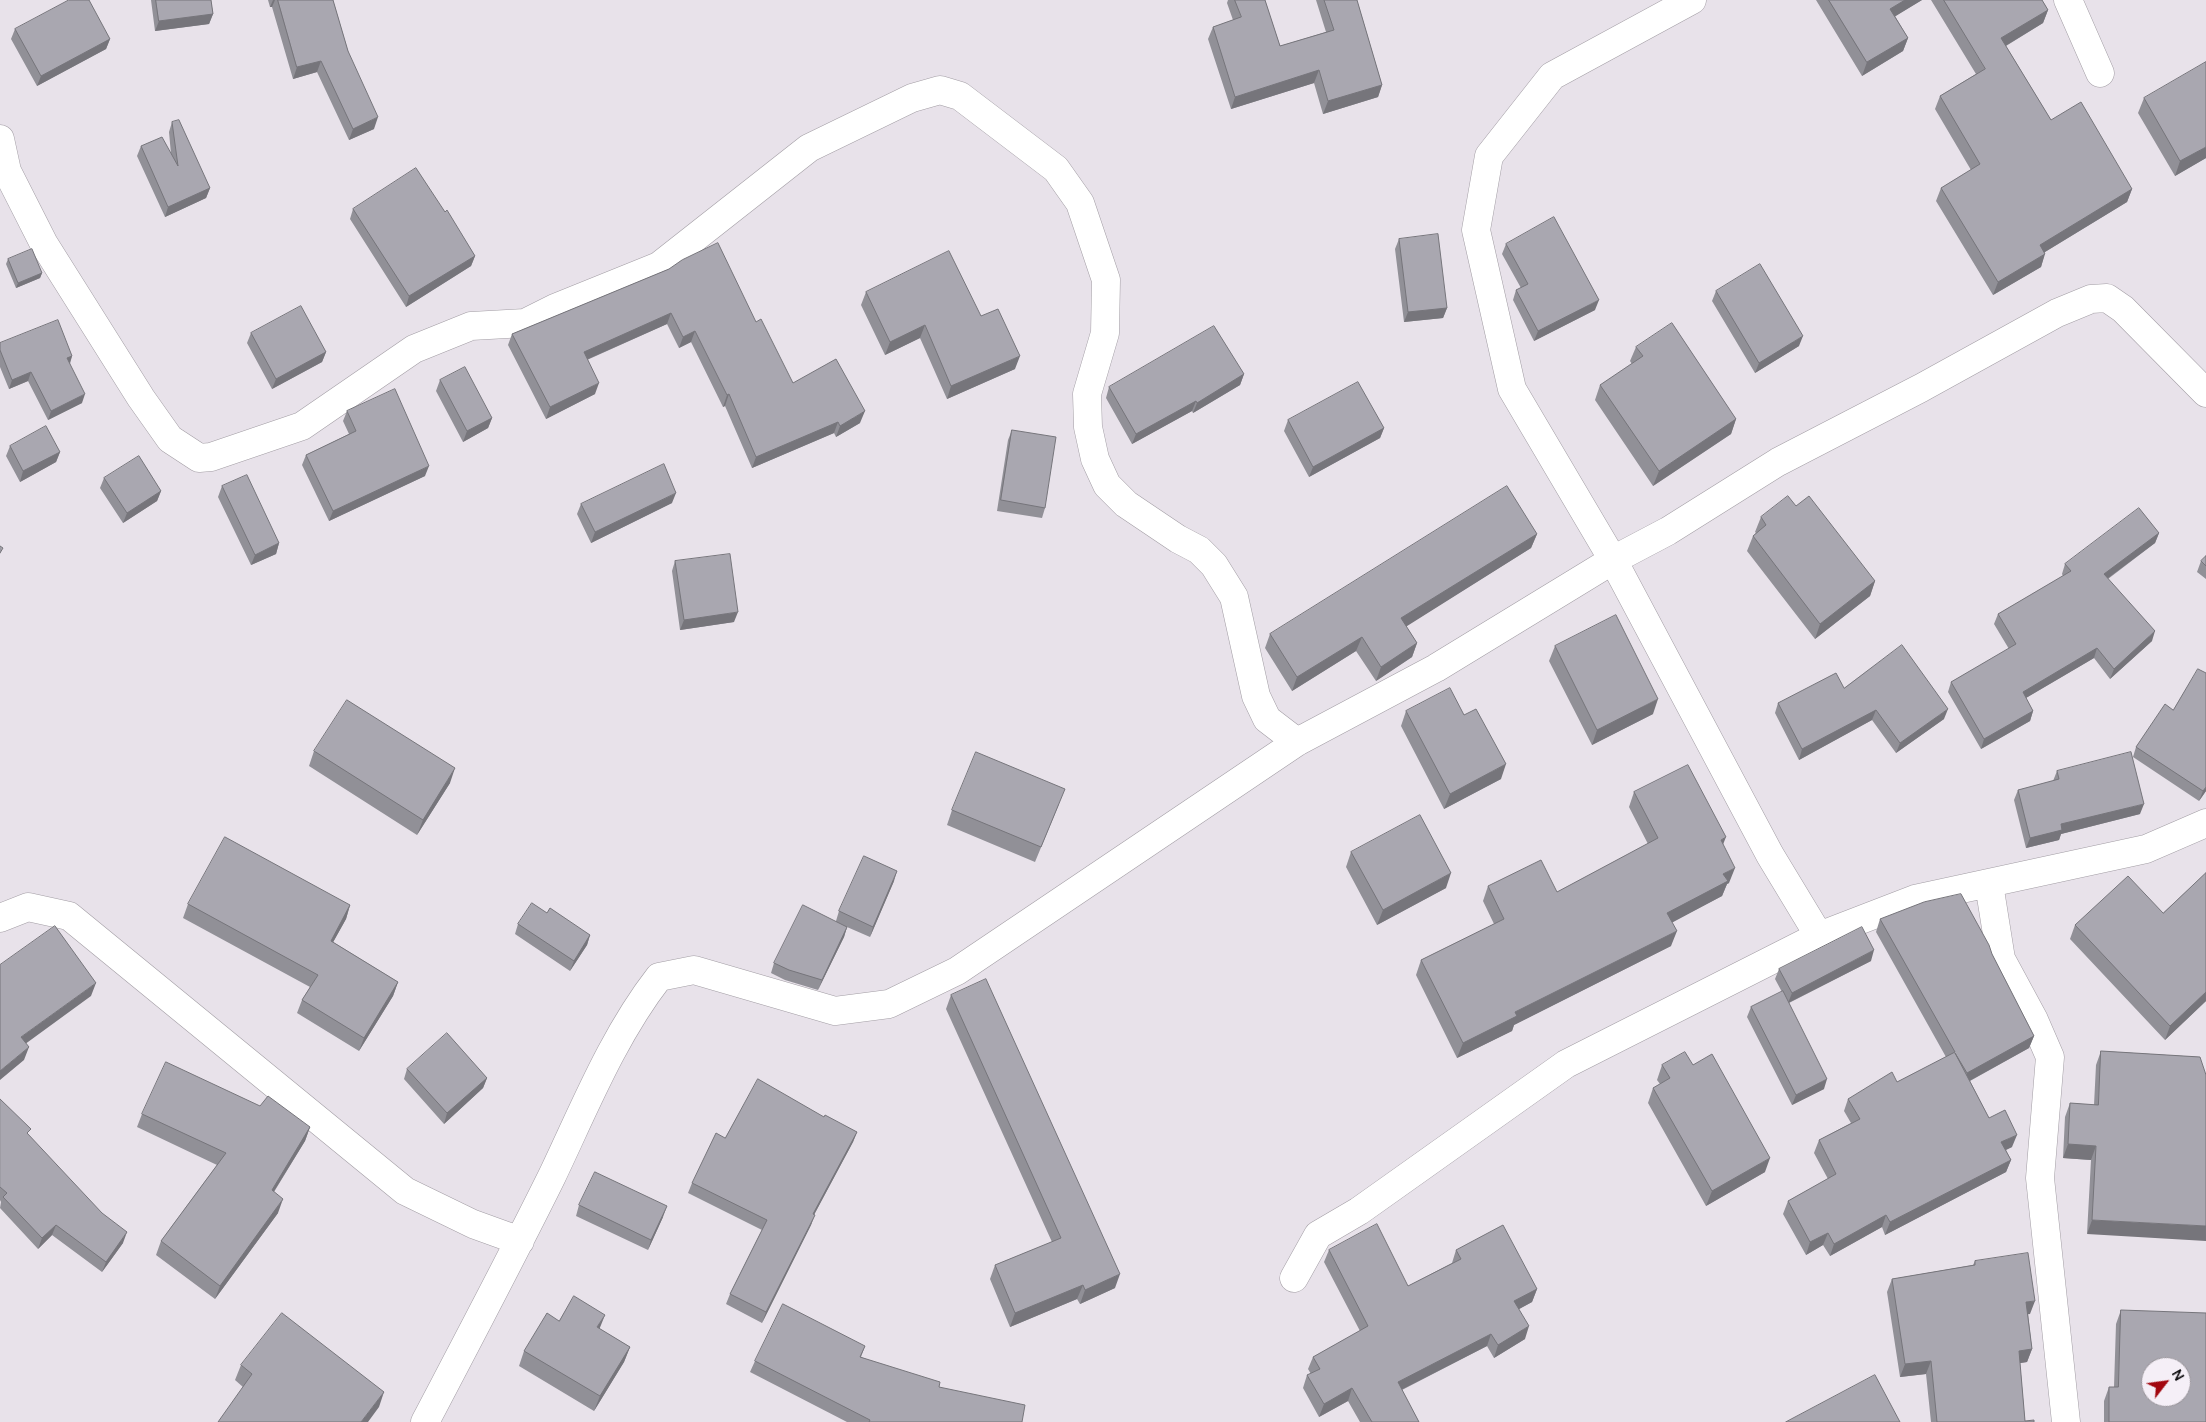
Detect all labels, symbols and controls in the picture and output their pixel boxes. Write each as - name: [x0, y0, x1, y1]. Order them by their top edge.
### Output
- north arrow: [2141, 1357, 2191, 1407]
- text: N: [2168, 1366, 2189, 1384]

